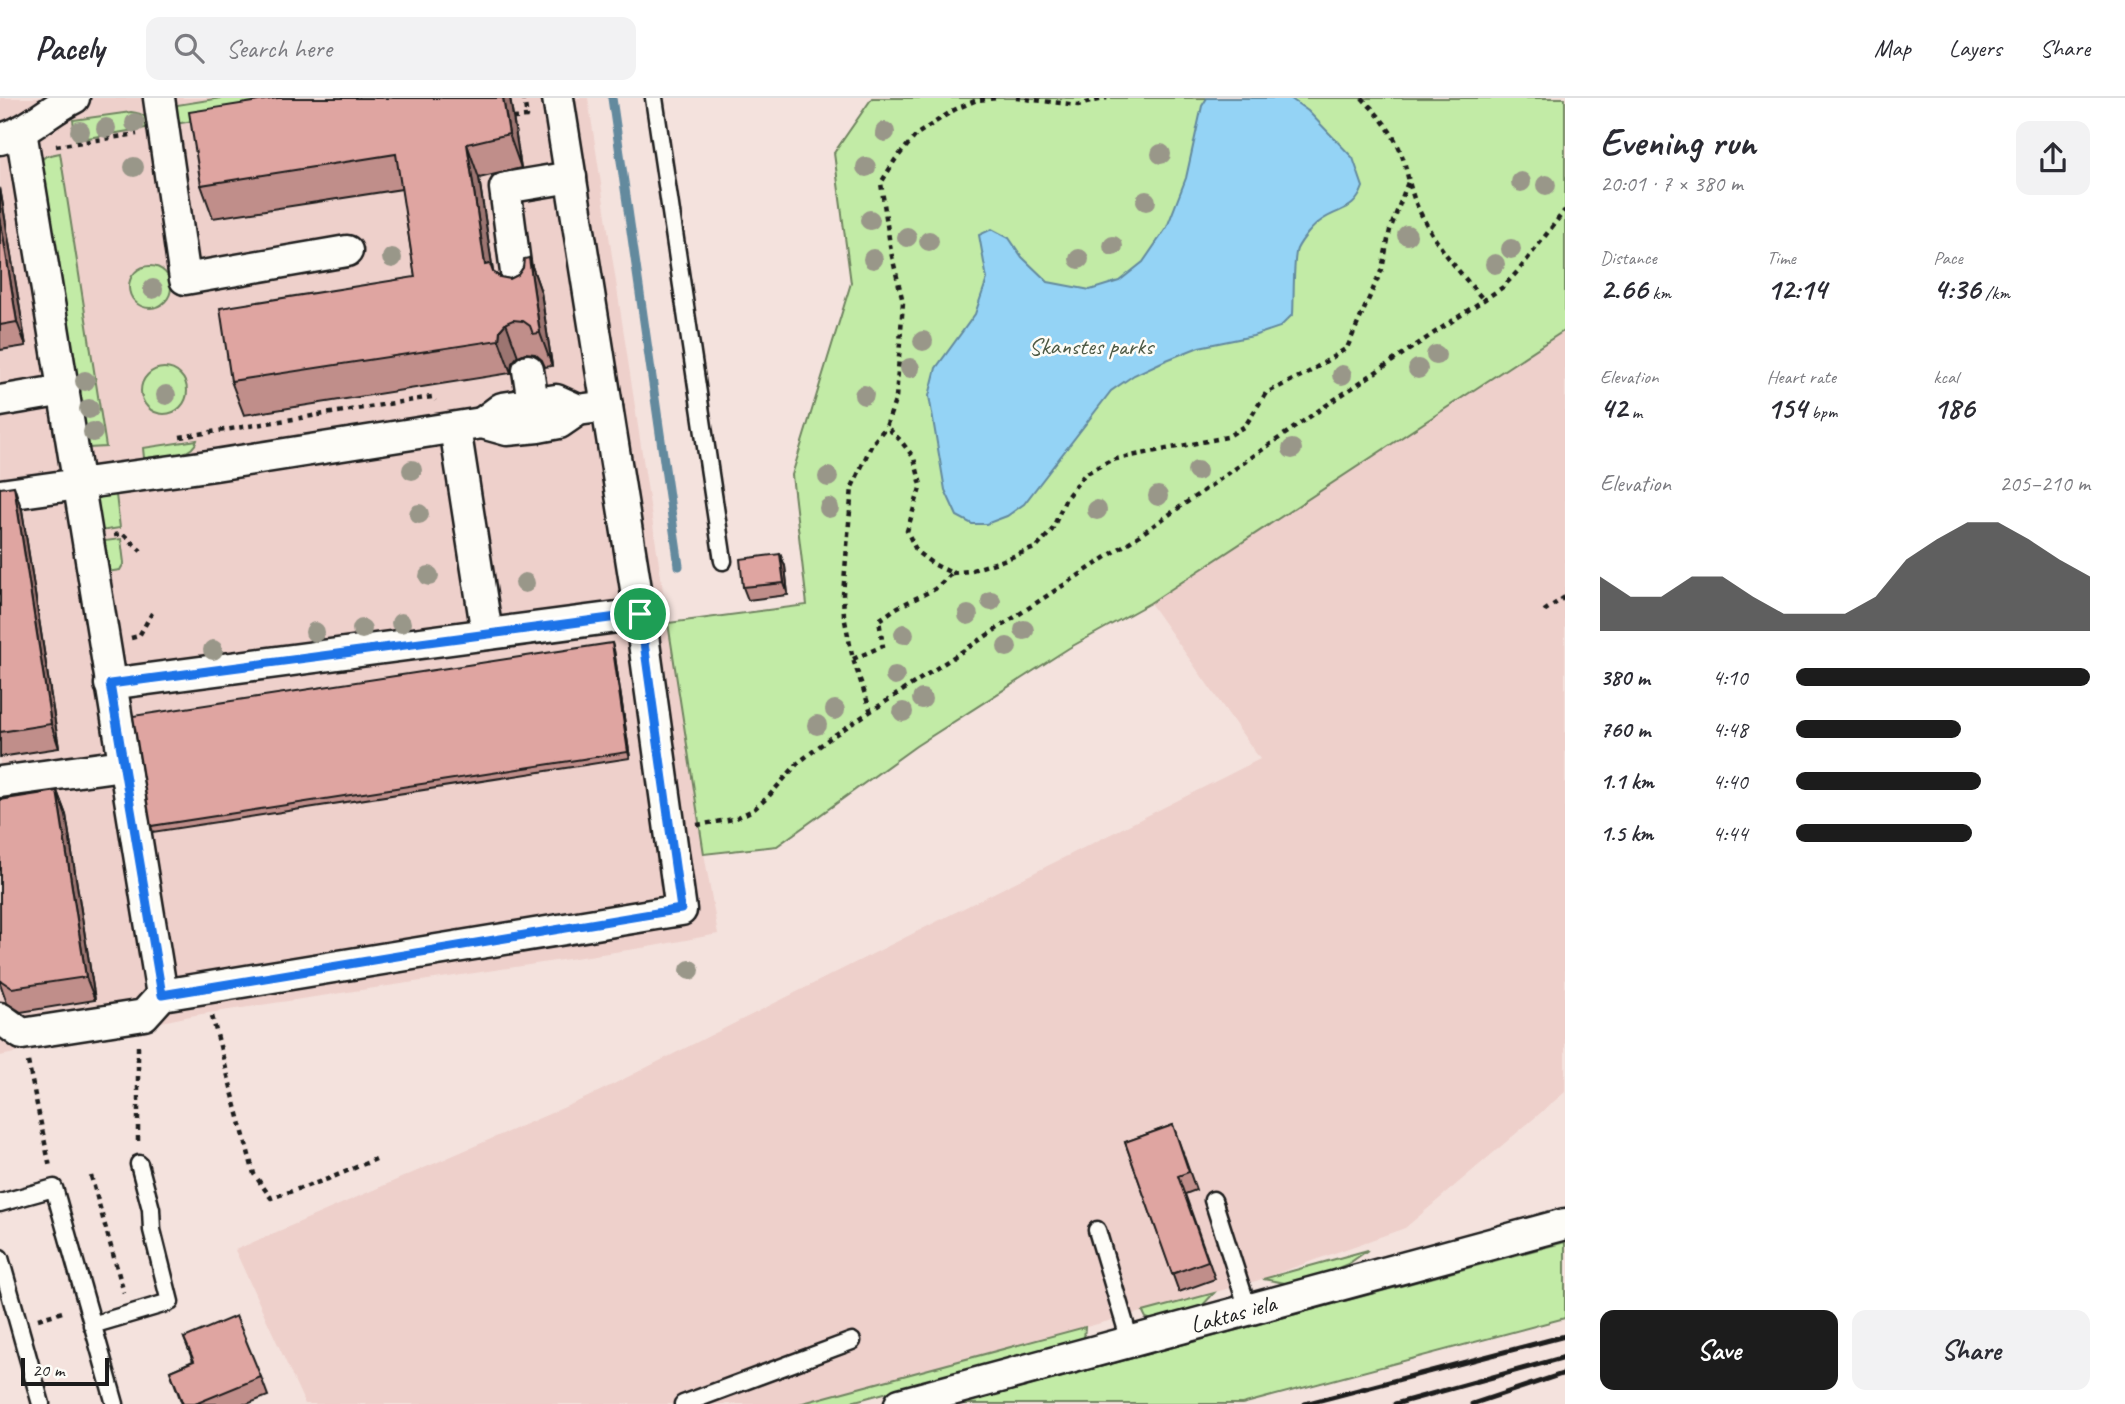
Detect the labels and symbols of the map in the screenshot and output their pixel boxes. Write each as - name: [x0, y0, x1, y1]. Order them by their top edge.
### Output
- park label: Skanstes parks: [1029, 331, 1155, 361]
- pin: [610, 584, 670, 644]
- street label: Laktas iela: [1187, 1288, 1280, 1340]
- scale bar: [21, 1355, 108, 1387]

